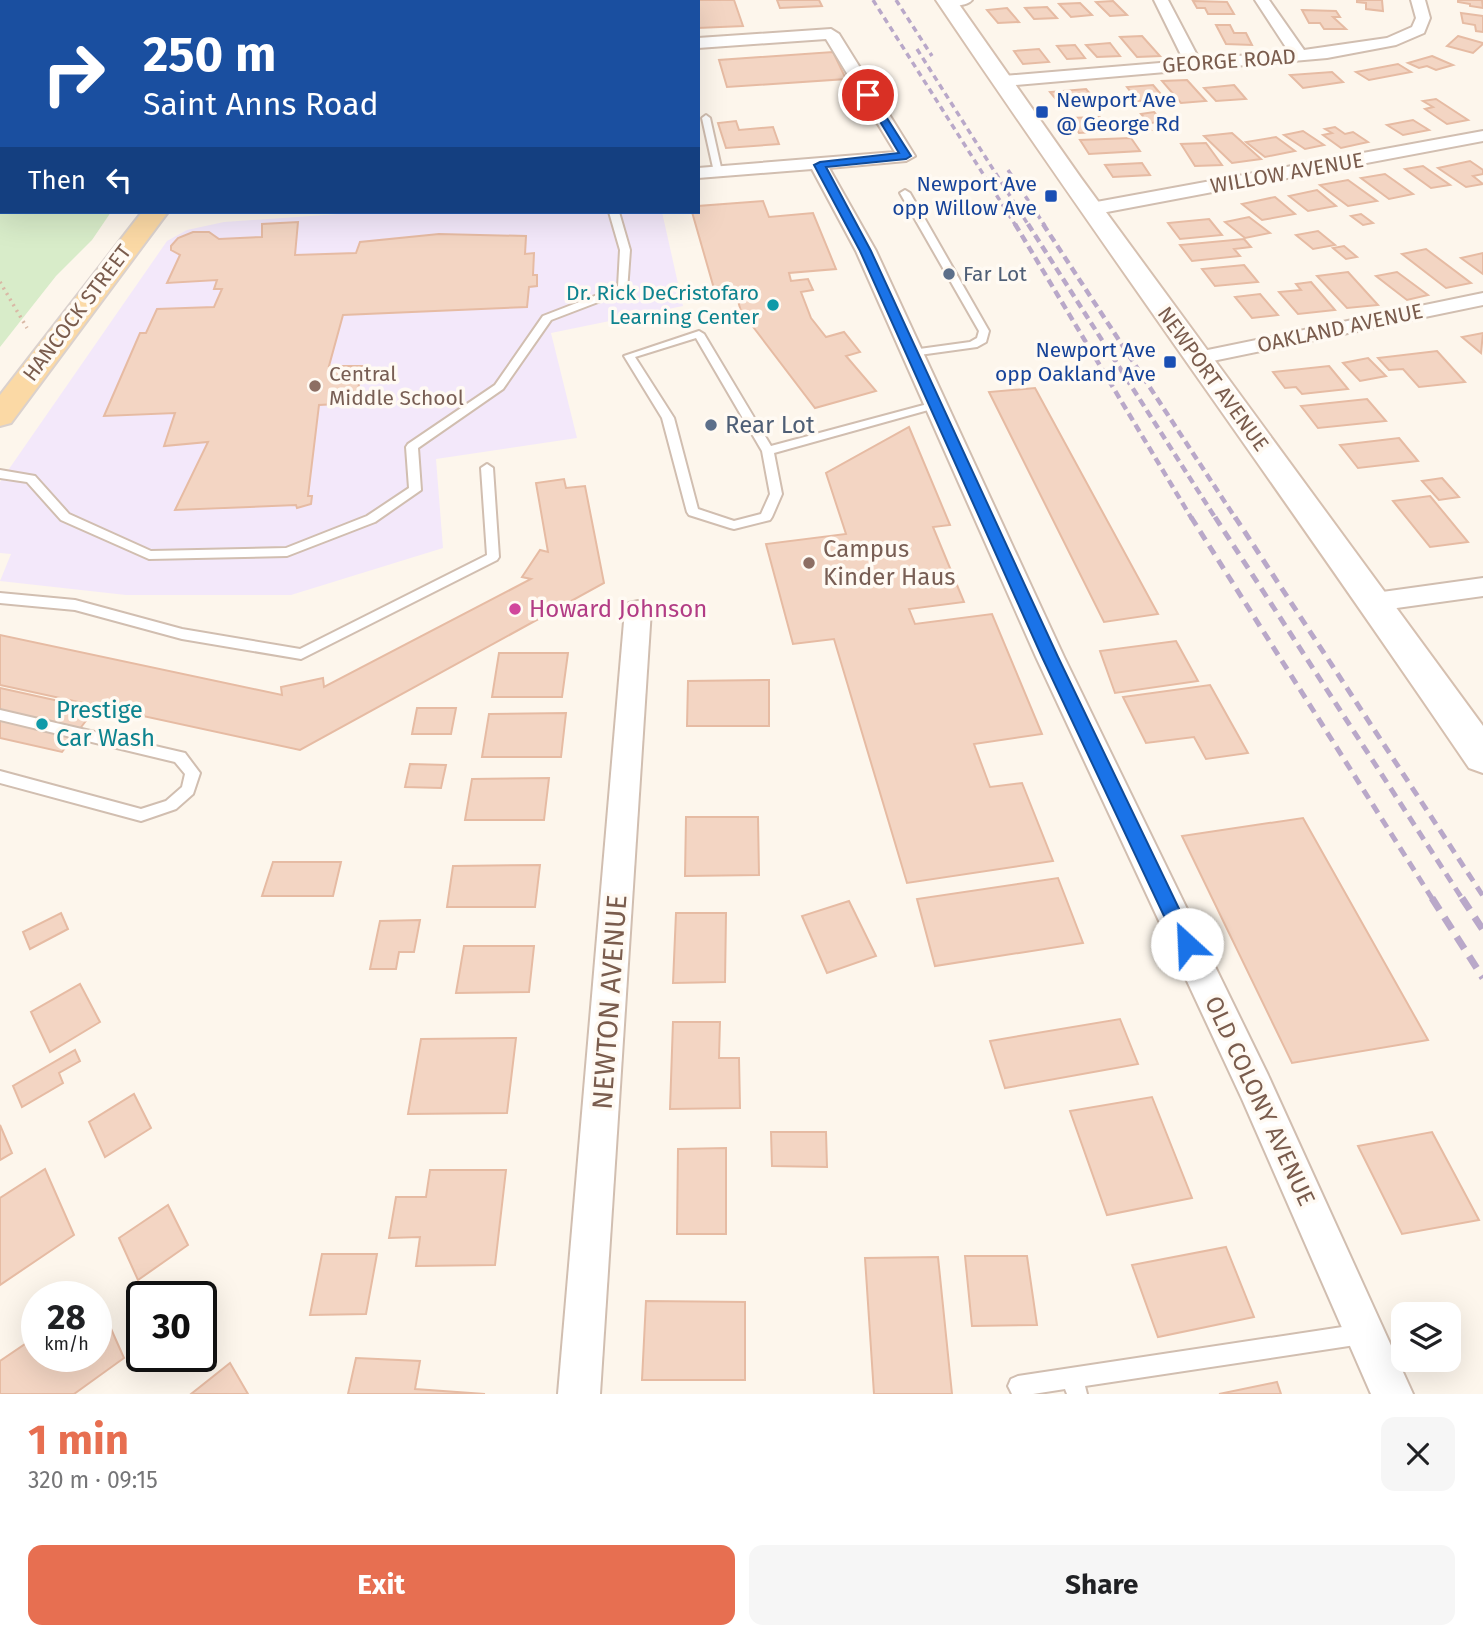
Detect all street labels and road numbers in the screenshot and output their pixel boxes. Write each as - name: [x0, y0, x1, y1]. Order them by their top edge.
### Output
- street label: GEORGE ROAD: [1161, 43, 1297, 79]
- street label: WILLOW AVENUE: [1208, 147, 1366, 199]
- street label: HANCOCK STREET: [17, 240, 137, 386]
- street label: OAKLAND AVENUE: [1255, 298, 1425, 358]
- street label: NEWPORT AVENUE: [1152, 302, 1274, 456]
- street label: NEWTON AVENUE: [586, 893, 633, 1111]
- street label: OLD COLONY AVENUE: [1199, 992, 1321, 1210]

